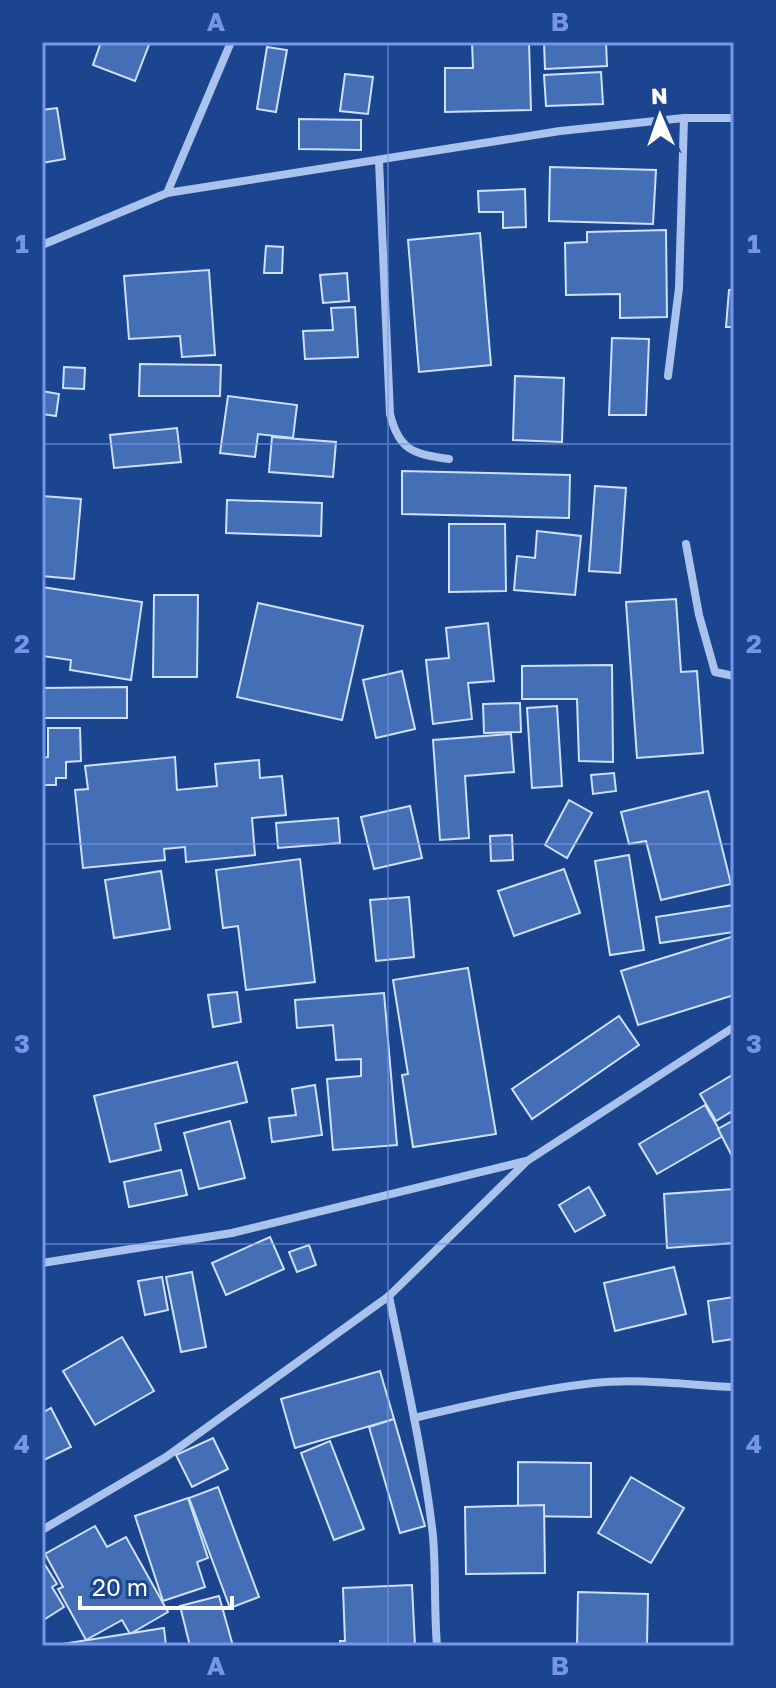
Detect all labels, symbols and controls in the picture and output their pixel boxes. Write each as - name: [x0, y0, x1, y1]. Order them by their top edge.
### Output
- text: A: [207, 6, 226, 37]
- text: B: [551, 6, 569, 37]
- north arrow: [620, 76, 700, 156]
- text: N: [650, 82, 668, 109]
- text: 1: [15, 228, 29, 259]
- text: 1: [747, 228, 761, 259]
- text: 2: [14, 628, 30, 659]
- text: 2: [746, 628, 762, 659]
- text: 3: [14, 1028, 30, 1059]
- text: 3: [746, 1028, 762, 1059]
- text: 4: [14, 1428, 30, 1459]
- text: 4: [746, 1428, 762, 1459]
- scale bar: [80, 1560, 232, 1610]
- text: 20 m: [92, 1572, 148, 1601]
- text: A: [207, 1650, 226, 1681]
- text: B: [551, 1650, 569, 1681]

